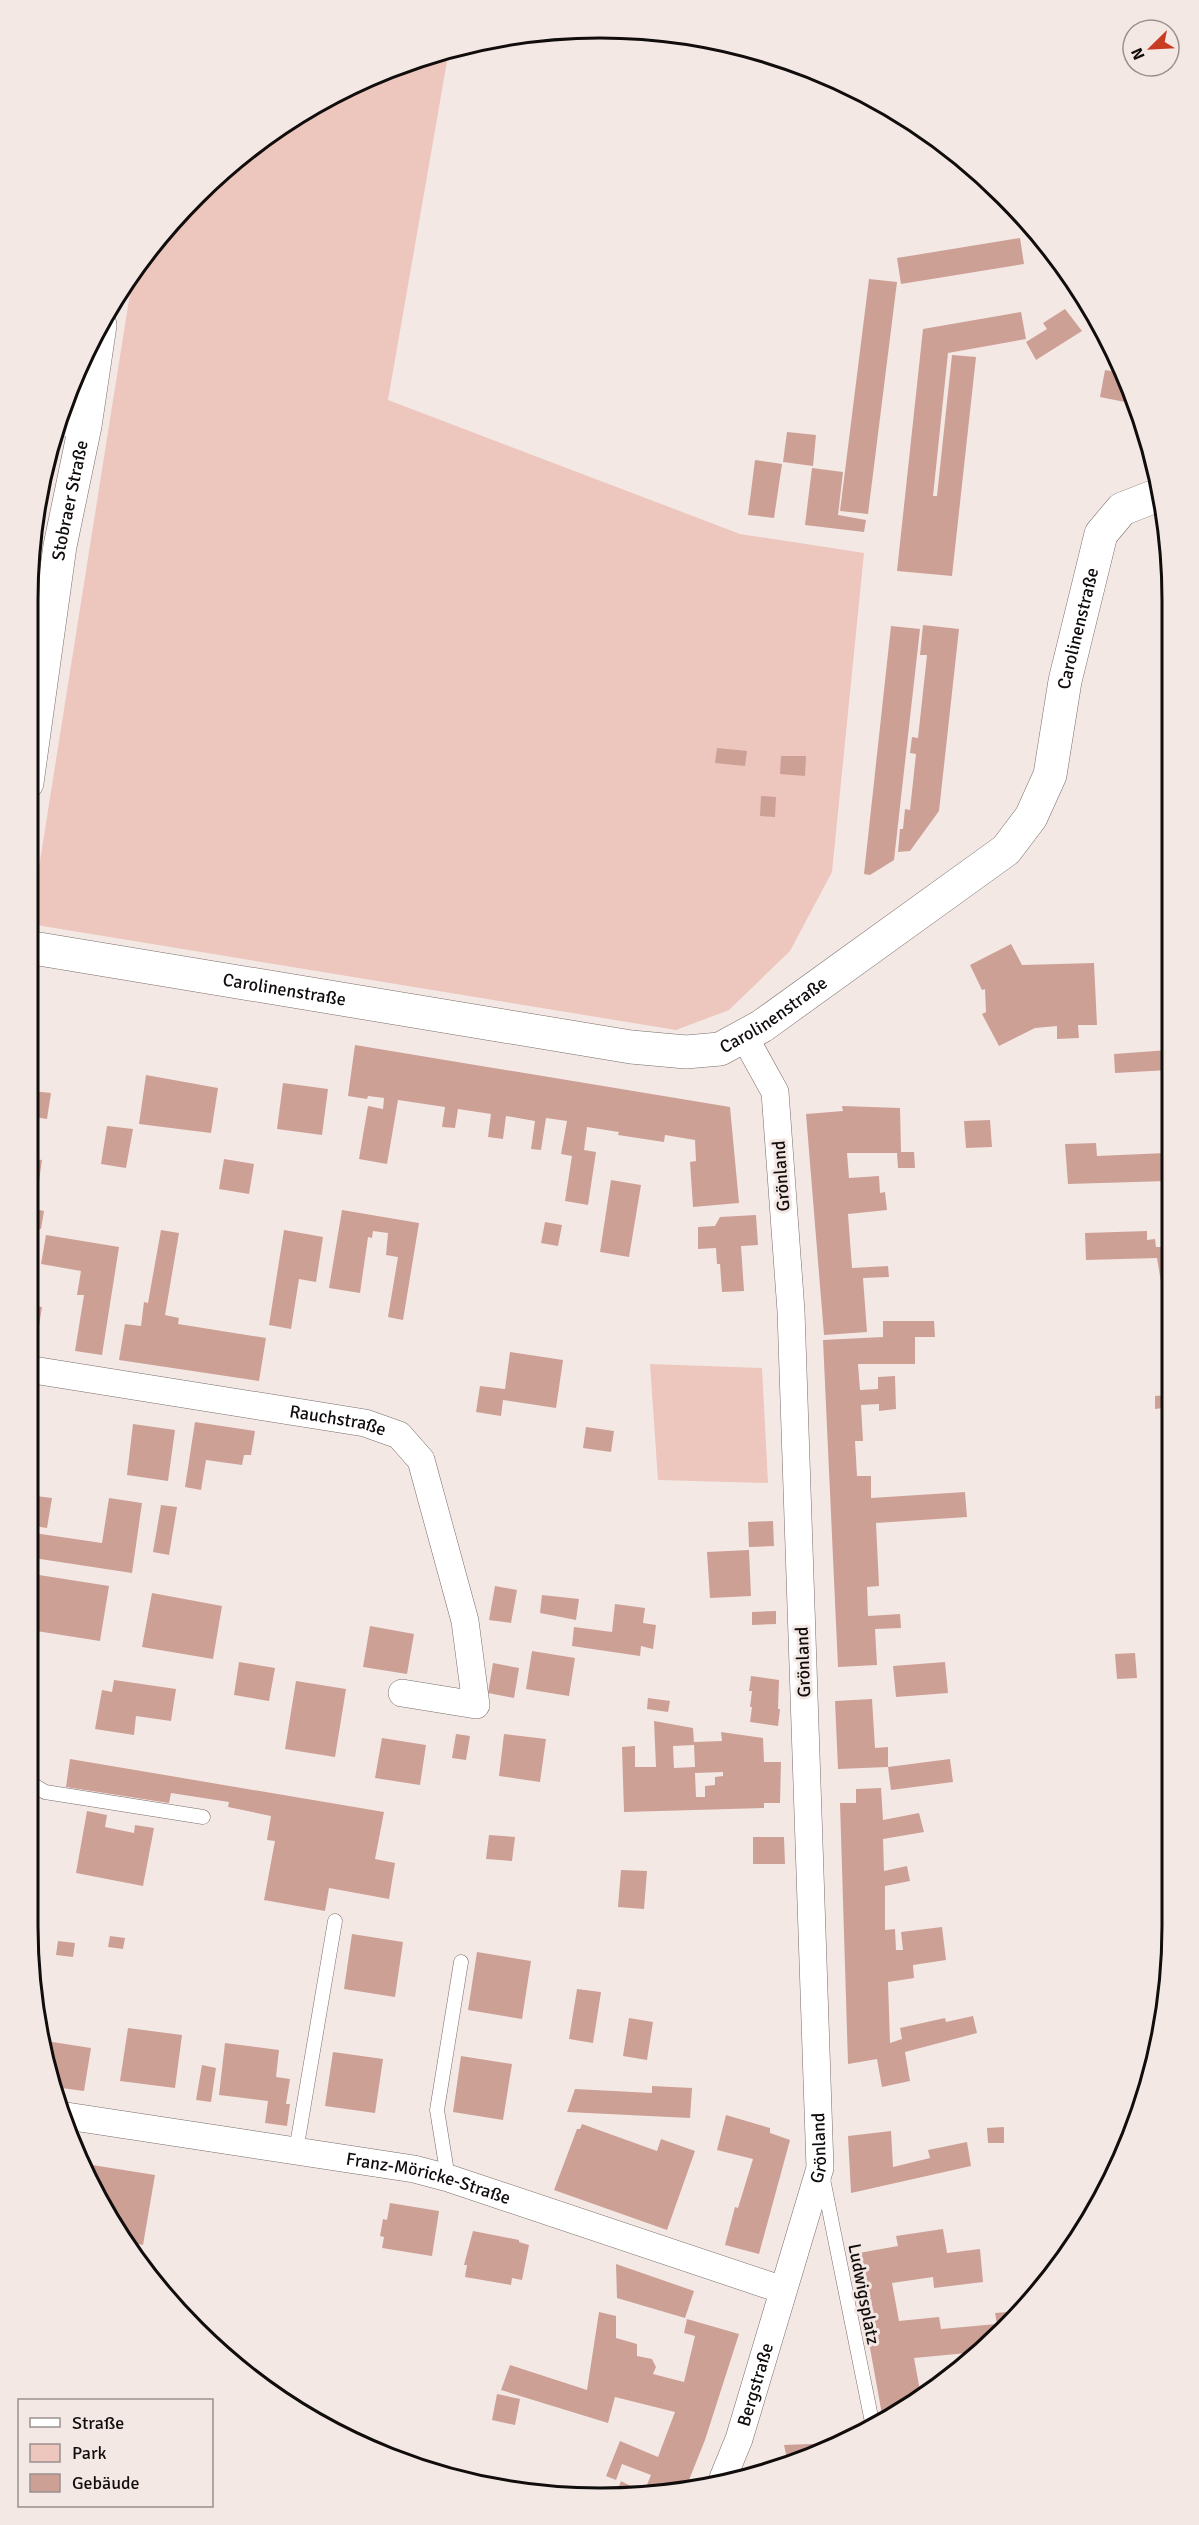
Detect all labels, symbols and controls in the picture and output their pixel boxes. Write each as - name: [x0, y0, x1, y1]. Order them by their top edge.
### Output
- north arrow: [1121, 18, 1181, 78]
- text: N: [1127, 45, 1150, 63]
- street label: Stobraer Straße: [47, 438, 93, 562]
- street label: Carolinenstraße: [1053, 565, 1103, 691]
- street label: Carolinenstraße: [221, 969, 348, 1011]
- street label: Carolinenstraße: [716, 972, 832, 1058]
- street label: Grönland: [768, 1140, 794, 1212]
- street label: Rauchstraße: [288, 1400, 389, 1441]
- street label: Grönland: [791, 1626, 815, 1698]
- street label: Grönland: [805, 2112, 831, 2186]
- street label: Franz-Möricke-Straße: [344, 2148, 513, 2209]
- street label: Ludwigsplatz: [843, 2242, 885, 2346]
- street label: Bergstraße: [732, 2340, 778, 2429]
- legend: [18, 2399, 213, 2507]
- text: Straße: [72, 2412, 124, 2434]
- text: Park: [72, 2442, 107, 2464]
- text: Gebäude: [72, 2472, 140, 2494]

